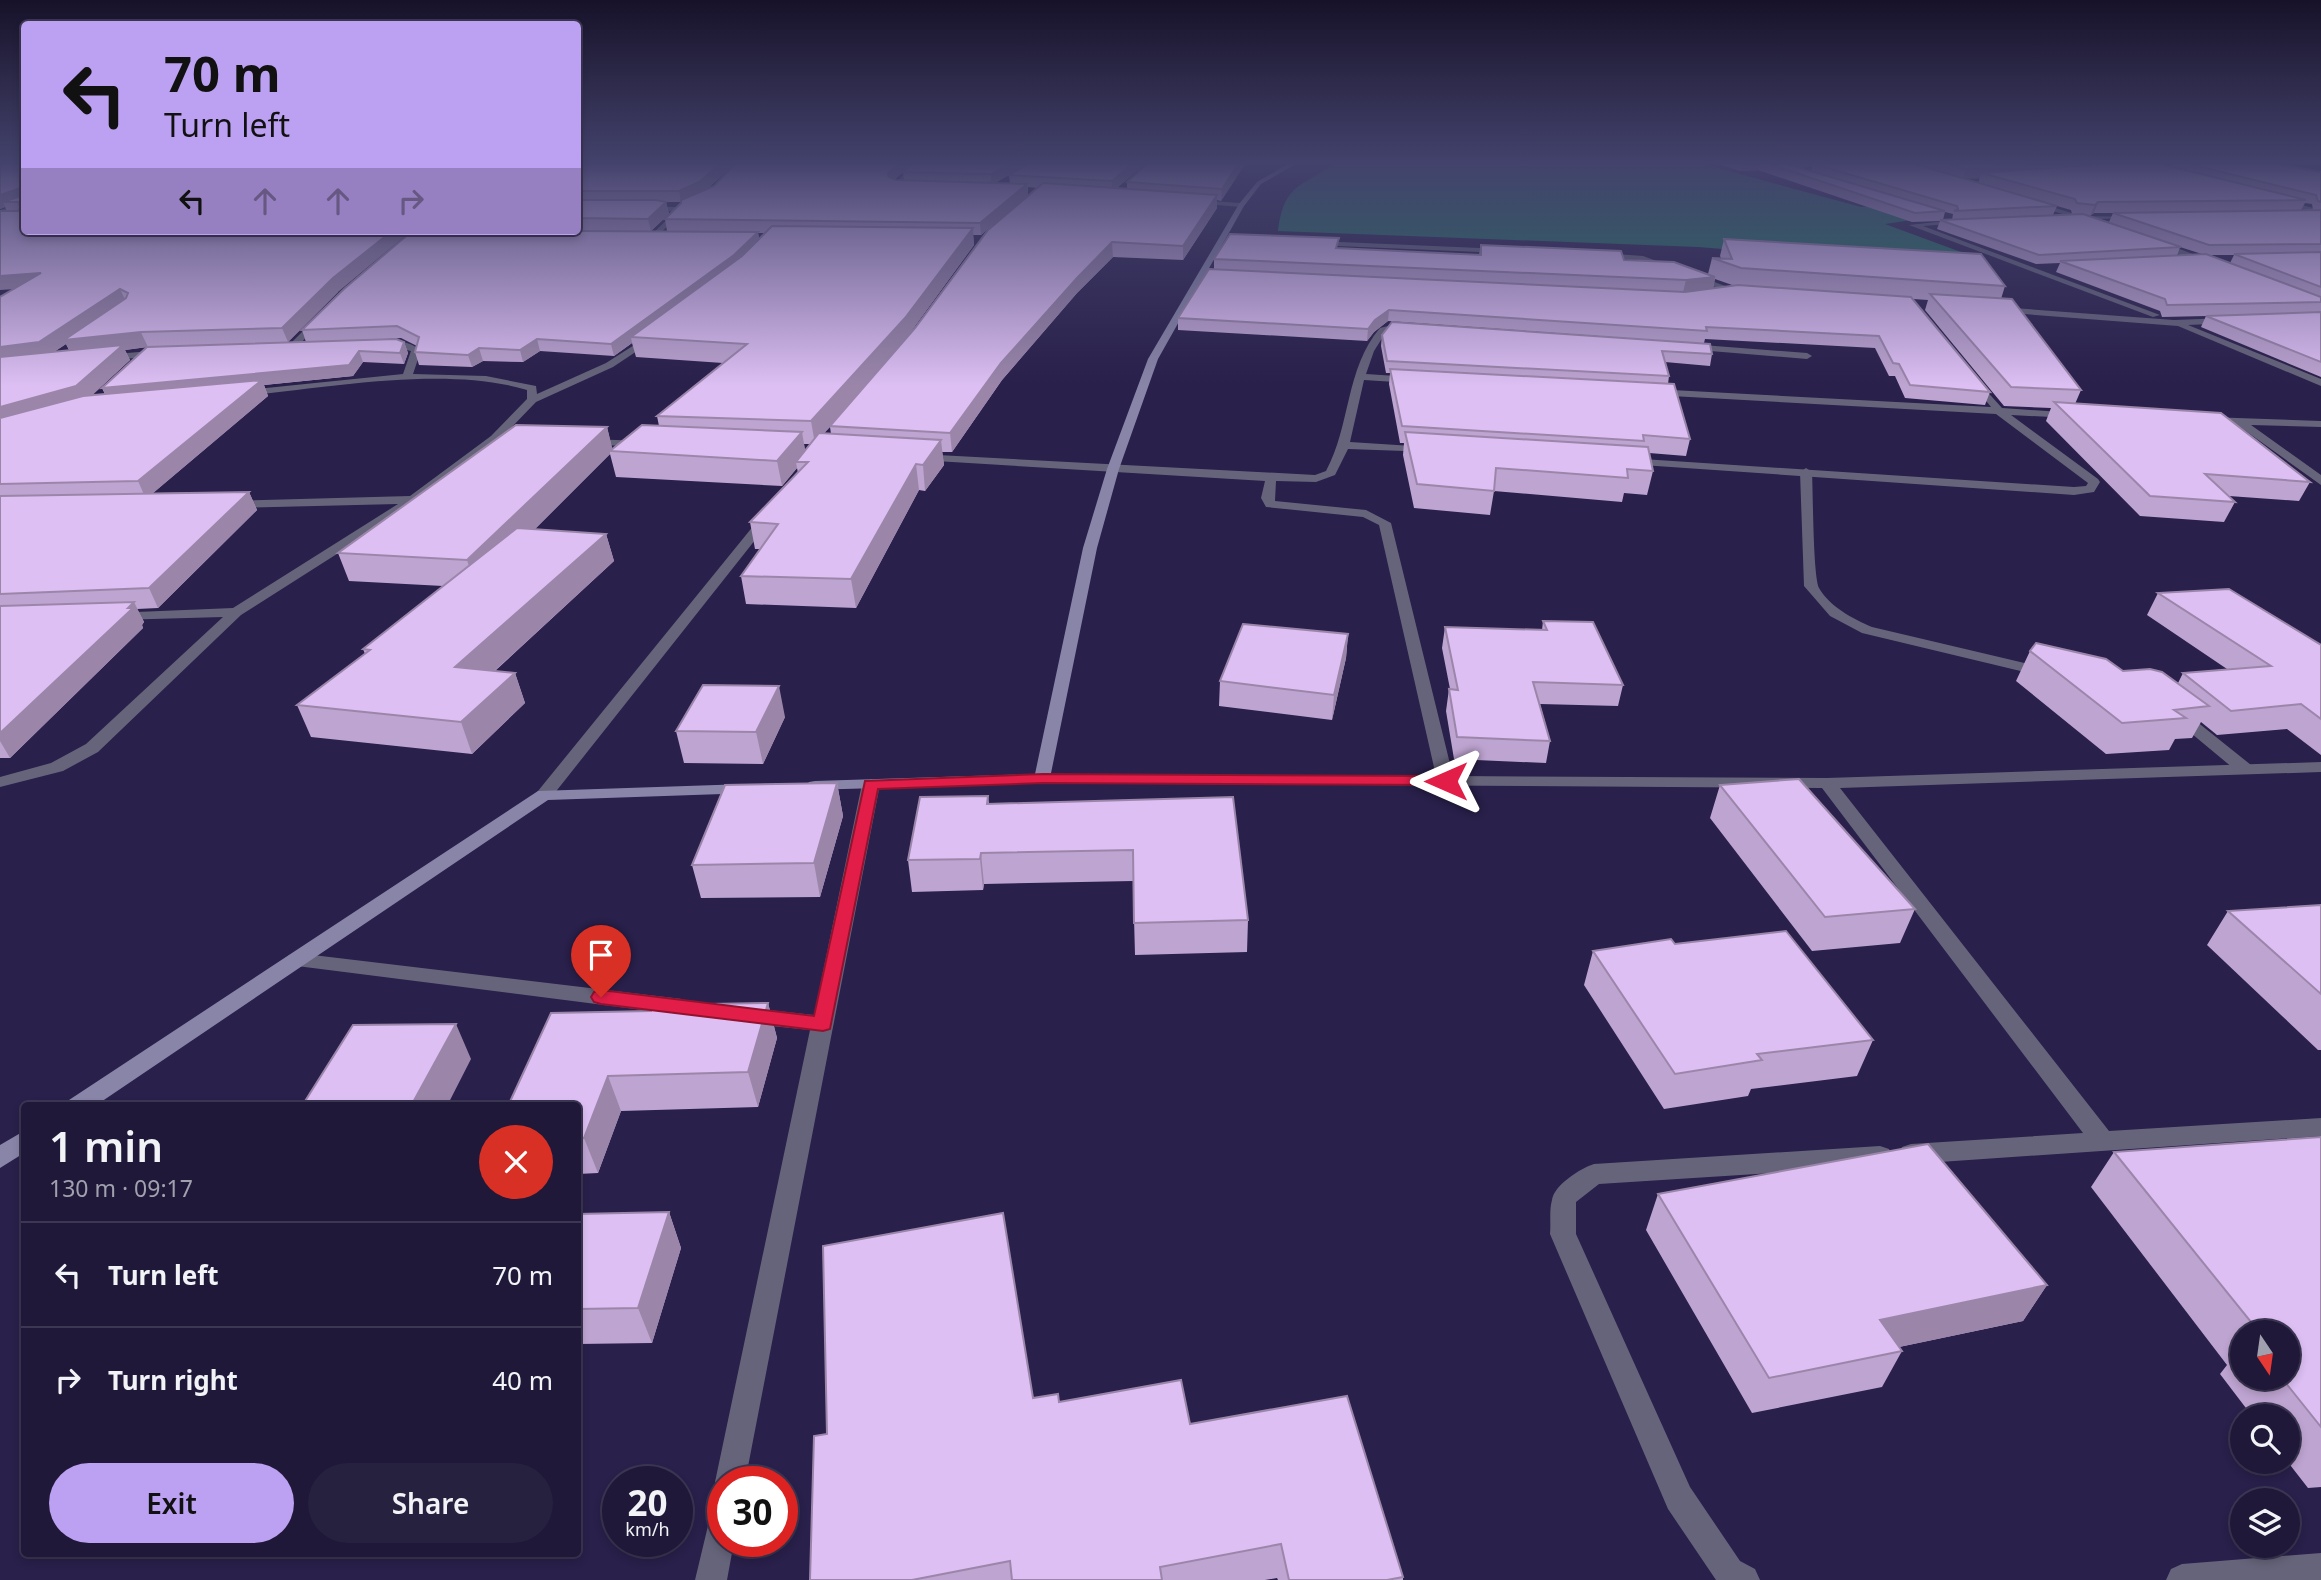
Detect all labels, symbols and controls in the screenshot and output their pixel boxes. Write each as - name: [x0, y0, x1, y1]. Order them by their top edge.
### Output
- text: 70 m: [164, 40, 281, 106]
- icon: left: [49, 49, 140, 140]
- text: Turn left: [164, 103, 290, 146]
- icon: left: [173, 182, 211, 220]
- icon: ahead: [246, 182, 284, 220]
- icon: ahead: [319, 182, 357, 220]
- icon: right: [392, 182, 430, 220]
- position arrow: [1409, 744, 1483, 818]
- pin: [571, 925, 631, 997]
- icon: arrive: [582, 936, 620, 974]
- text: 1 min: [49, 1117, 163, 1174]
- button: close: [479, 1125, 553, 1199]
- text: 130 m · 09:17: [49, 1172, 193, 1204]
- icon: left: [49, 1256, 87, 1294]
- text: Turn left: [108, 1257, 219, 1293]
- text: 70 m: [492, 1257, 553, 1293]
- north arrow: [2230, 1320, 2300, 1390]
- map controls: [2230, 1320, 2300, 1558]
- icon: right: [49, 1361, 87, 1399]
- text: Turn right: [108, 1362, 238, 1398]
- text: 40 m: [492, 1362, 553, 1398]
- button: search: [2230, 1404, 2300, 1474]
- button: Exit: [49, 1463, 294, 1543]
- button: Share: [308, 1463, 553, 1543]
- speed limit sign: 30: [707, 1466, 798, 1557]
- text: 20: [627, 1479, 668, 1526]
- button: layers: [2230, 1488, 2300, 1558]
- text: km/h: [625, 1517, 670, 1541]

